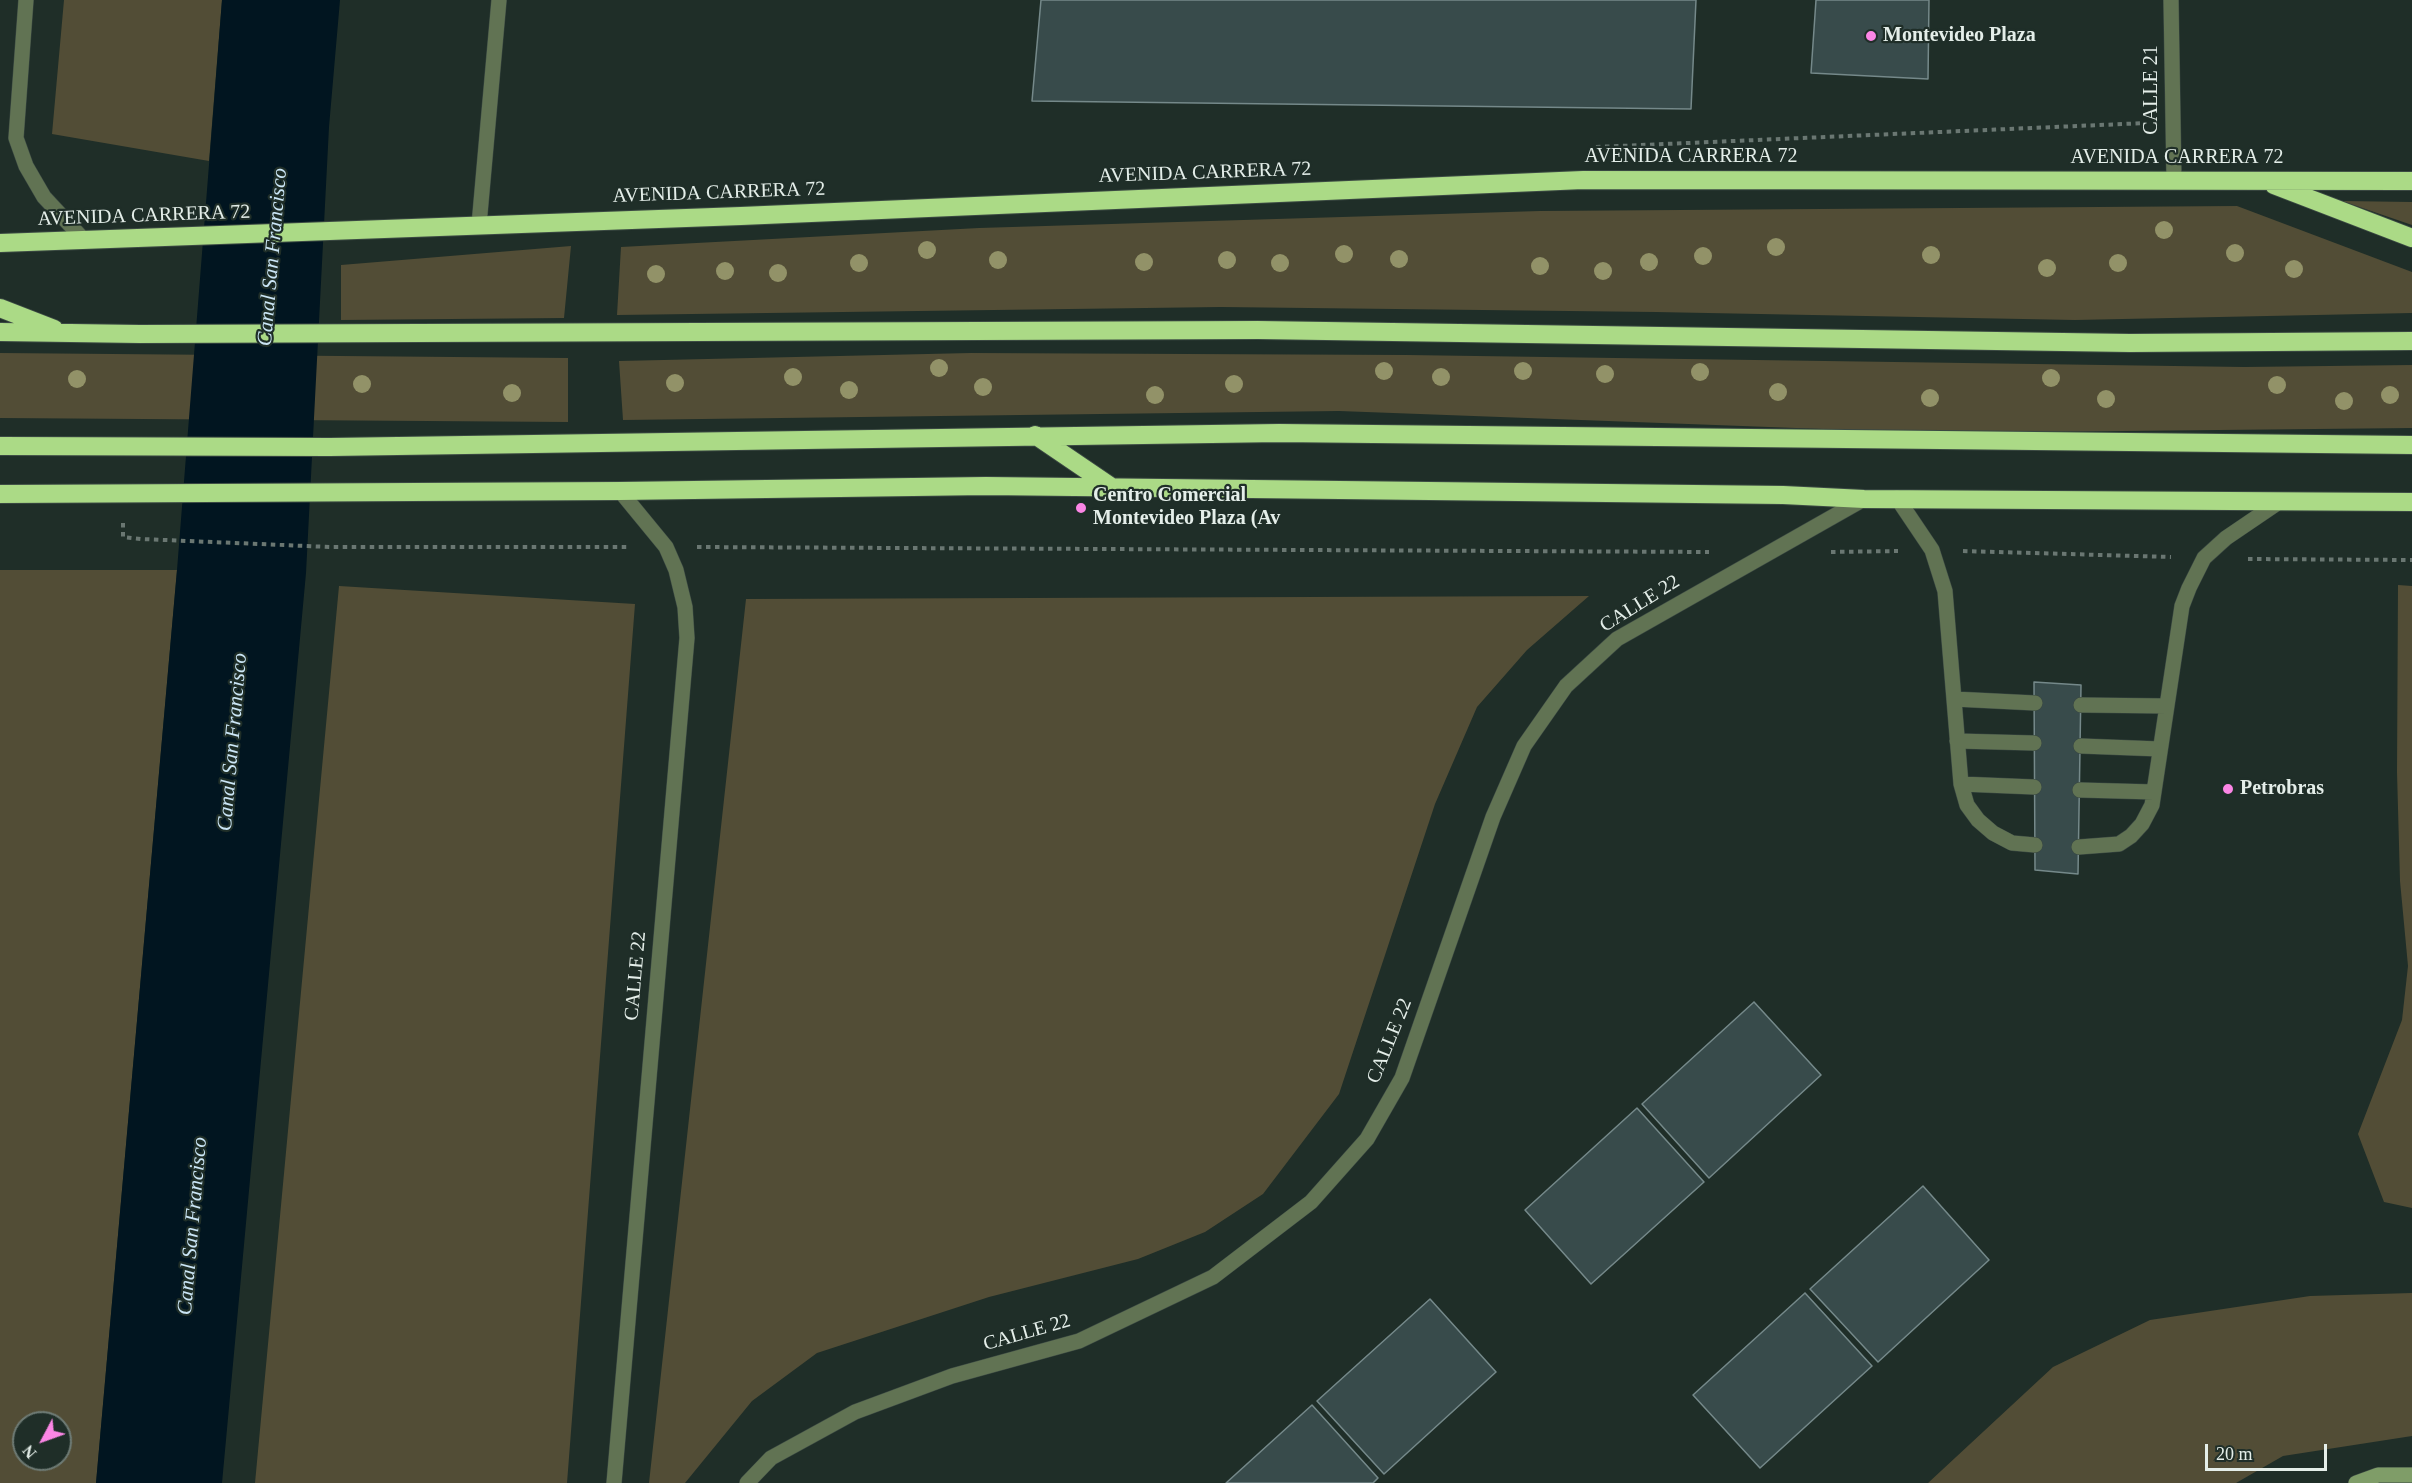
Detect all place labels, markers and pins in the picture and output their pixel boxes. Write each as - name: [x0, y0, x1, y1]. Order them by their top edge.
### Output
- place label: Montevideo Plaza: [1883, 24, 2036, 48]
- marker: Montevideo Plaza: [1864, 29, 1878, 43]
- place label: Centro Comercial Montevideo Plaza (Av: [1093, 484, 1280, 531]
- marker: Centro Comercial Montevideo Plaza (Av: [1074, 501, 1088, 515]
- place label: Petrobras: [2240, 777, 2324, 801]
- marker: Petrobras: [2221, 782, 2235, 796]

